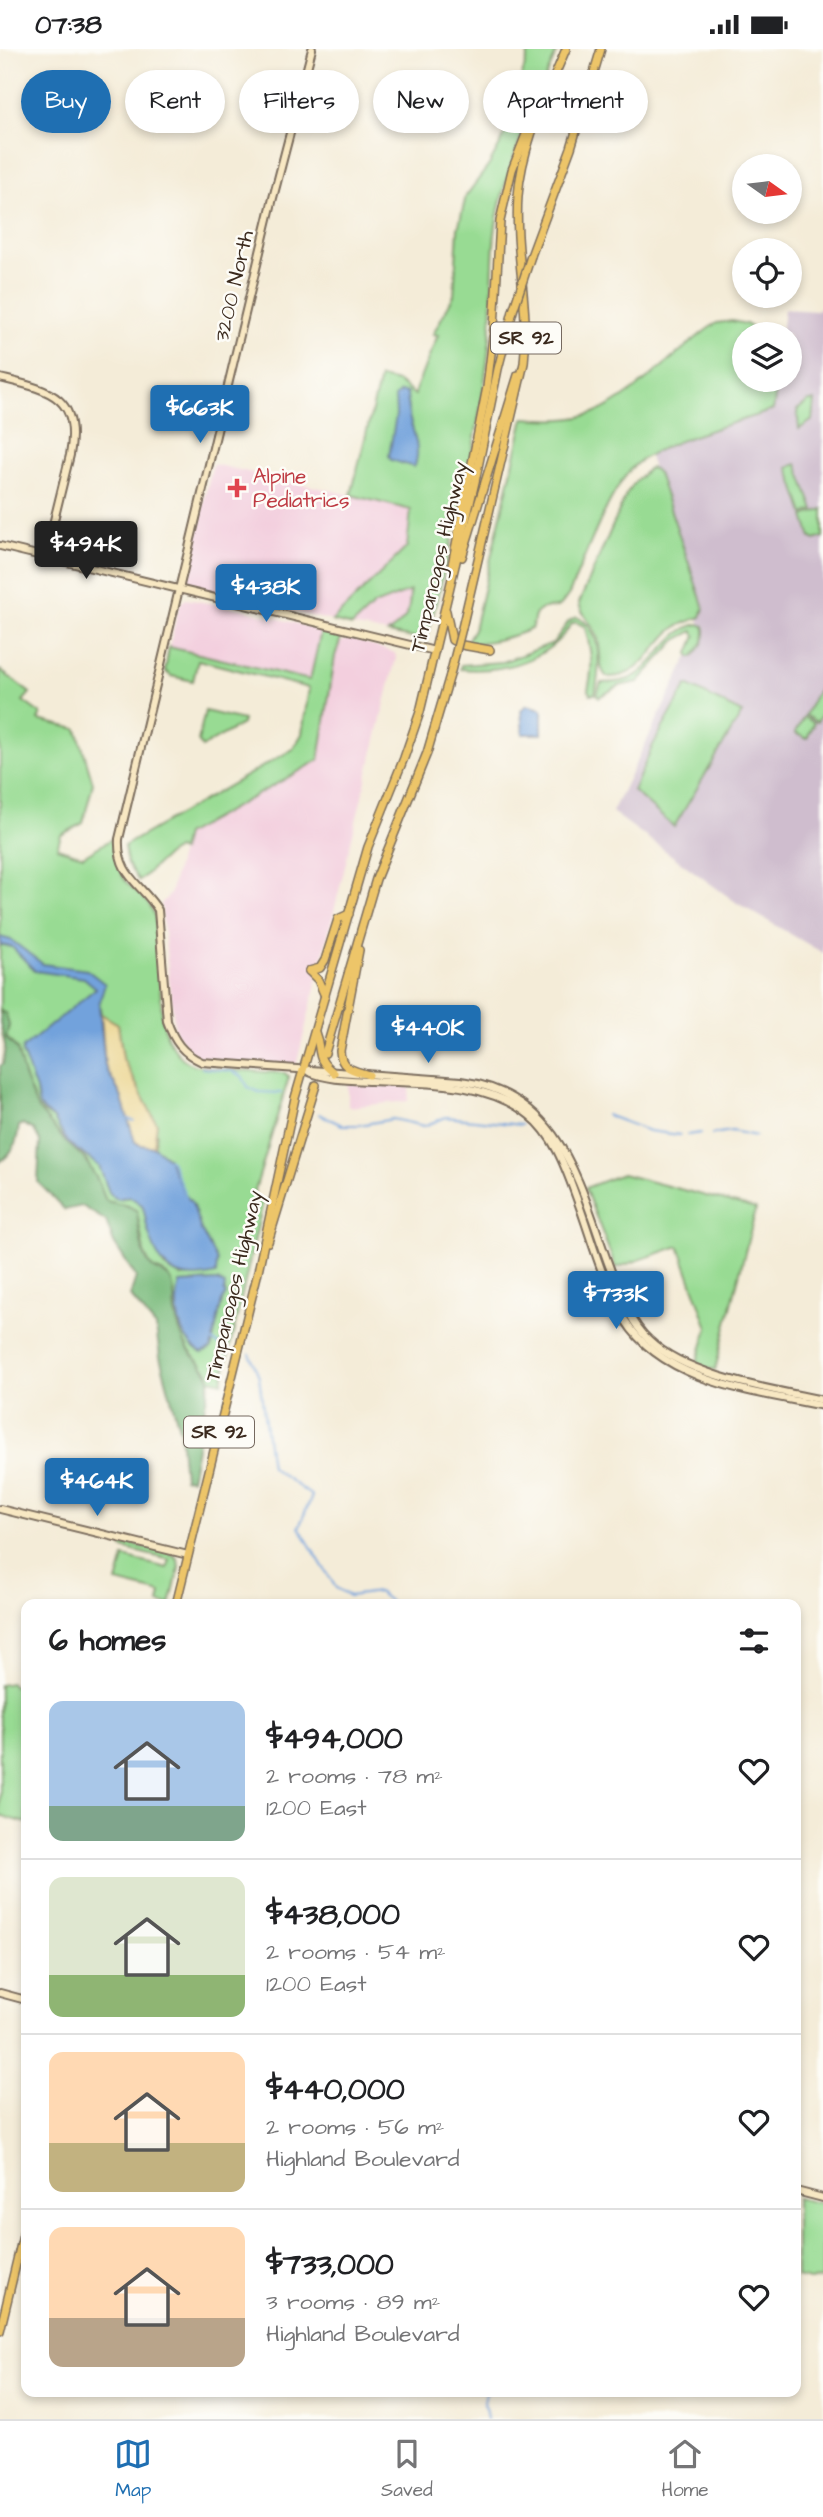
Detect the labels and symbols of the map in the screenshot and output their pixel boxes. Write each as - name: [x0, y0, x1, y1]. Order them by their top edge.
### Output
- north arrow: [732, 154, 802, 224]
- street label: 3200 North: [207, 227, 261, 344]
- road number: SR 92: [491, 323, 561, 353]
- pin: $663K: [151, 385, 249, 445]
- street label: Timpanogos Highway: [403, 458, 477, 656]
- place label: Alpine Pediatrics: [253, 462, 349, 515]
- marker: Alpine Pediatrics: [227, 478, 247, 498]
- pin: $494K: [37, 521, 135, 581]
- pin: $438K: [217, 565, 315, 624]
- pin: $440K: [379, 1005, 477, 1065]
- street label: Timpanogos Highway: [198, 1187, 272, 1385]
- pin: $733K: [567, 1271, 665, 1331]
- road number: SR 92: [184, 1417, 254, 1448]
- pin: $464K: [48, 1459, 146, 1518]

